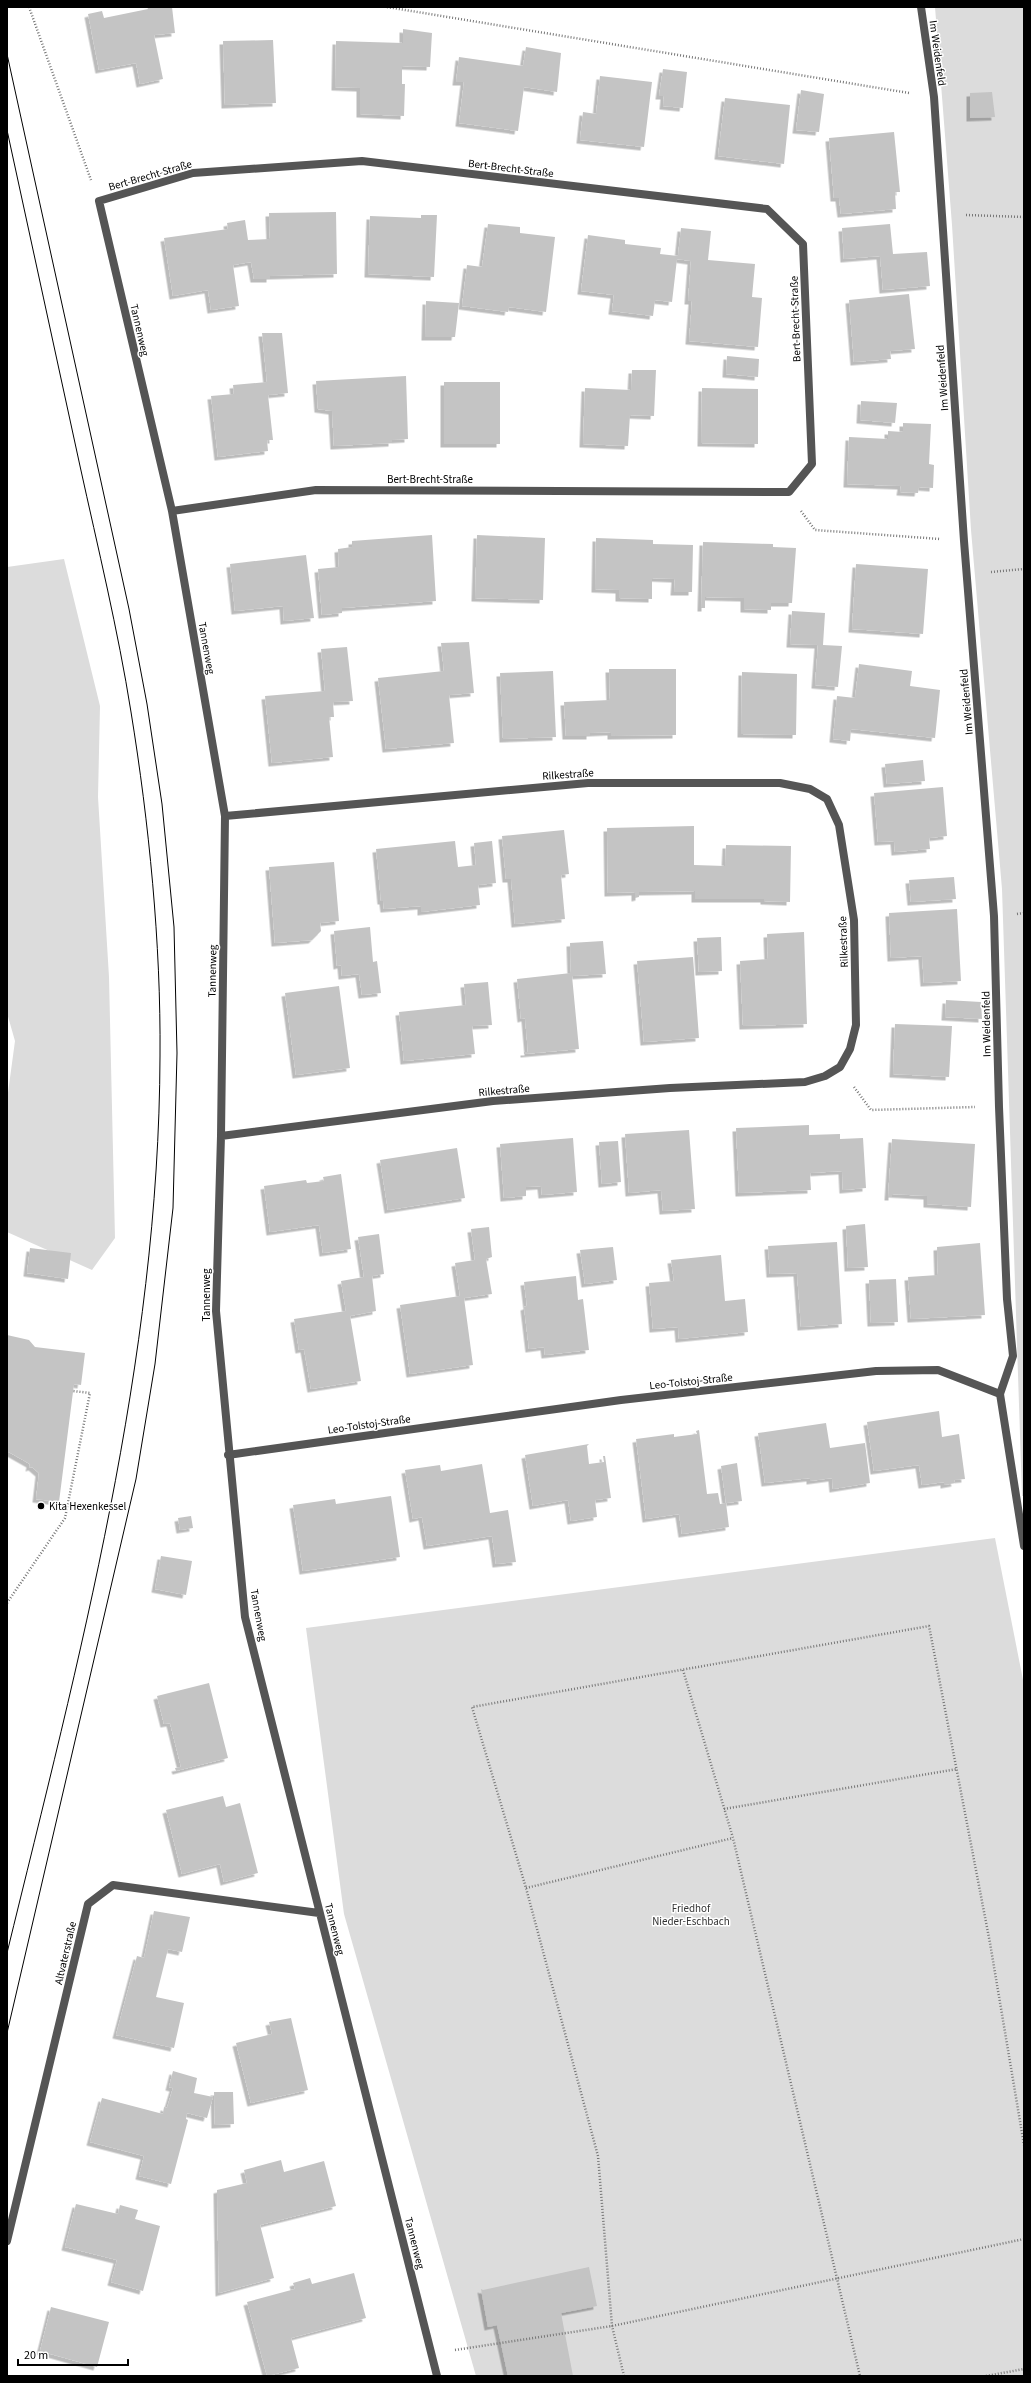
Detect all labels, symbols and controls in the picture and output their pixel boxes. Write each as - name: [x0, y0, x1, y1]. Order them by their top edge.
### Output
- street label: Im Weidenfeld: [925, 19, 950, 87]
- street label: Bert-Brecht-Straße: [107, 156, 194, 195]
- street label: Bert-Brecht-Straße: [467, 156, 555, 181]
- street label: Bert-Brecht-Straße: [786, 275, 804, 362]
- street label: Tannenweg: [126, 303, 153, 358]
- street label: Im Weidenfeld: [933, 344, 952, 411]
- street label: Bert-Brecht-Straße: [387, 472, 474, 487]
- street label: Tannenweg: [195, 621, 219, 676]
- street label: Im Weidenfeld: [956, 668, 977, 736]
- street label: Rilkestraße: [542, 765, 595, 784]
- street label: Rilkestraße: [835, 915, 852, 968]
- street label: Tannenweg: [205, 944, 220, 998]
- street label: Im Weidenfeld: [978, 991, 995, 1057]
- street label: Rilkestraße: [478, 1081, 531, 1100]
- street label: Tannenweg: [199, 1268, 214, 1321]
- street label: Leo-Tolstoj-Straße: [649, 1370, 734, 1393]
- street label: Leo-Tolstoj-Straße: [327, 1411, 412, 1438]
- place label: Kita Hexenkessel: [49, 1499, 126, 1514]
- marker: Kita Hexenkessel: [36, 1501, 46, 1511]
- street label: Tannenweg: [247, 1588, 271, 1643]
- park label: Friedhof Nieder-Eschbach: [652, 1901, 730, 1929]
- street label: Tannenweg: [321, 1902, 348, 1957]
- street label: Altvaterstraße: [51, 1919, 80, 1986]
- street label: Tannenweg: [401, 2216, 428, 2271]
- scale bar: [18, 2341, 128, 2367]
- text: 20 m: [24, 2347, 48, 2364]

